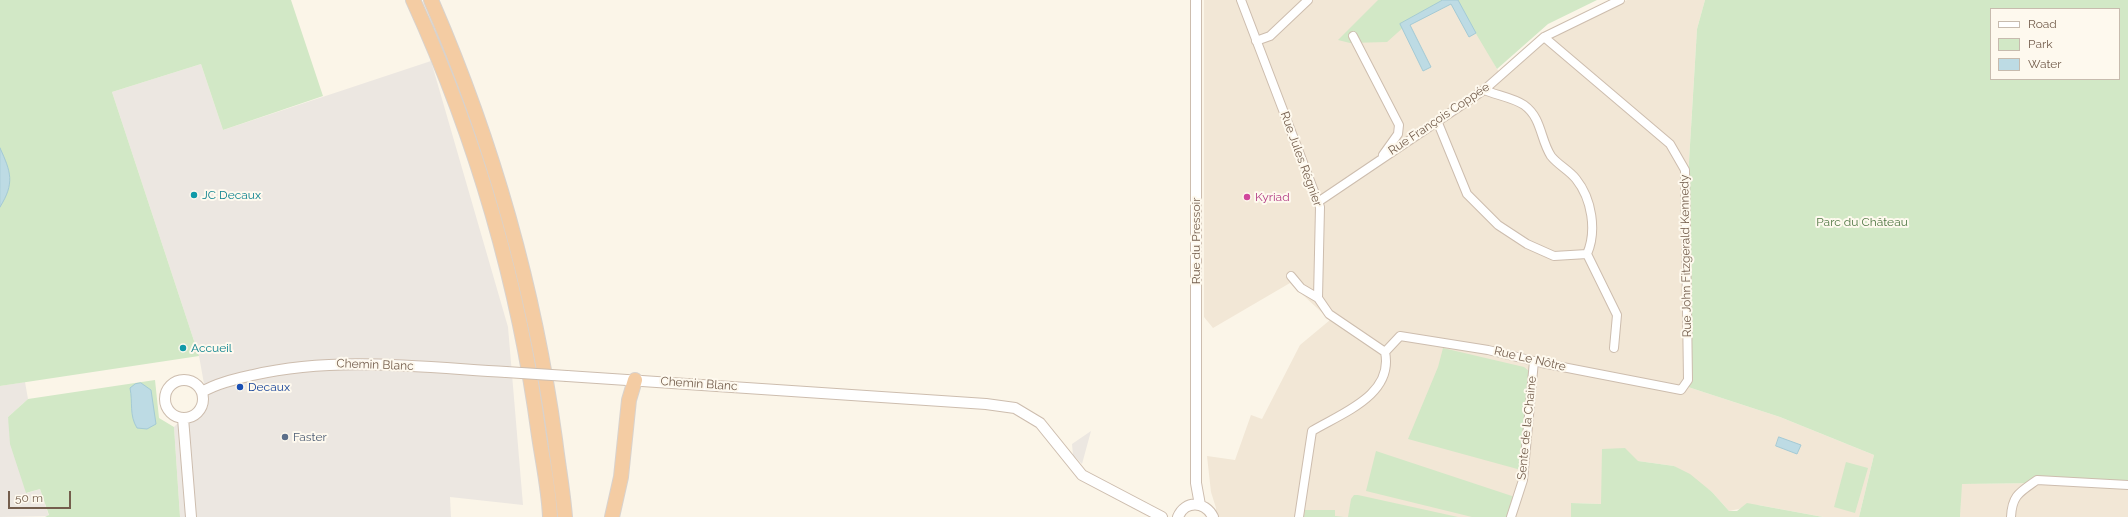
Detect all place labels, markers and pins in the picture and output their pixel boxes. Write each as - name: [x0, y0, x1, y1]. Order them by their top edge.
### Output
- place label: JC Decaux: [202, 188, 261, 202]
- marker: JC Decaux: [189, 190, 199, 200]
- place label: Kyriad: [1255, 190, 1290, 204]
- marker: Kyriad: [1242, 192, 1252, 202]
- place label: Accueil: [191, 341, 232, 355]
- marker: Accueil: [178, 343, 188, 353]
- place label: Decaux: [248, 380, 290, 394]
- marker: Decaux: [235, 382, 245, 392]
- place label: Faster: [293, 430, 327, 444]
- marker: Faster: [280, 432, 290, 442]

